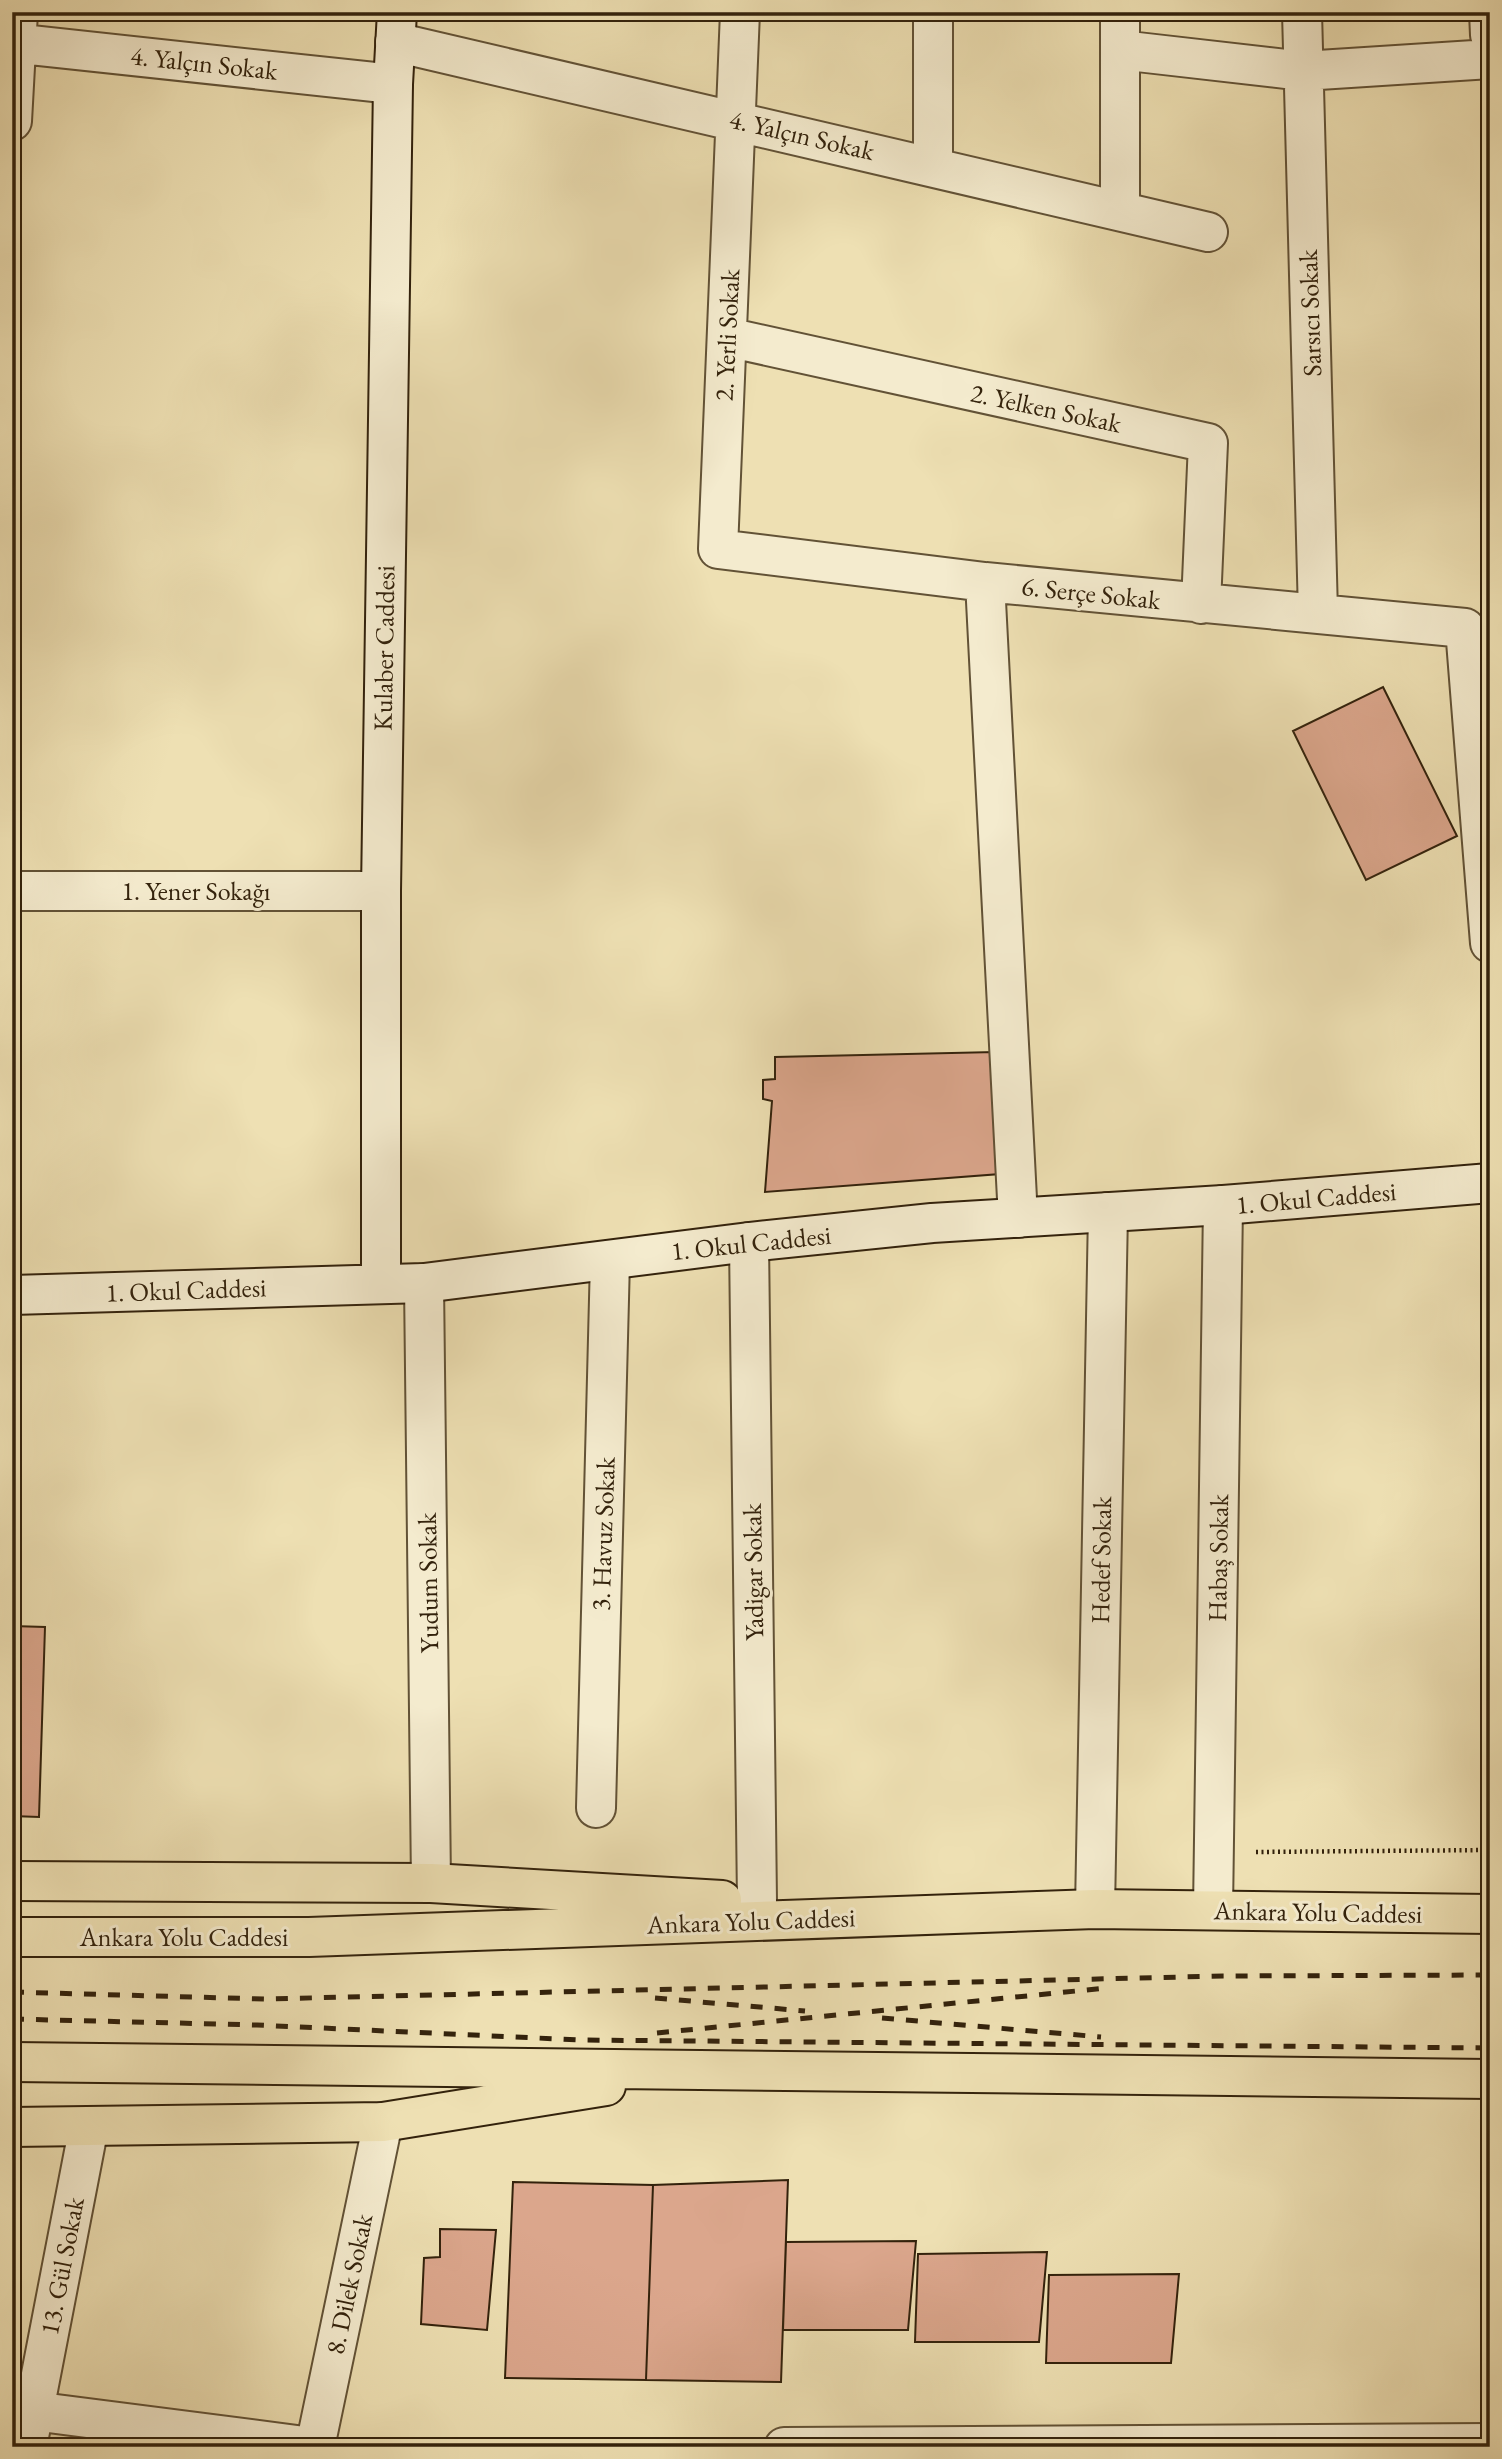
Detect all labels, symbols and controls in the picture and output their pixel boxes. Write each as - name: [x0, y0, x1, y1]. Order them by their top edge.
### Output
- street label: 4. Yalçın Sokak: [129, 38, 280, 88]
- street label: 4. Yalçın Sokak: [726, 102, 878, 168]
- street label: Sarsıcı Sokak: [1291, 248, 1329, 377]
- street label: 2. Yerli Sokak: [707, 267, 747, 402]
- street label: 2. Yelken Sokak: [968, 375, 1125, 441]
- street label: Kulaber Caddesi: [366, 565, 402, 731]
- street label: 6. Serçe Sokak: [1020, 569, 1163, 617]
- street label: 1. Yener Sokağı: [122, 874, 270, 908]
- street label: 1. Okul Caddesi: [1234, 1174, 1398, 1222]
- street label: 1. Okul Caddesi: [669, 1218, 833, 1268]
- street label: 1. Okul Caddesi: [105, 1270, 267, 1310]
- street label: 3. Havuz Sokak: [583, 1456, 623, 1612]
- street label: Habaş Sokak: [1200, 1493, 1236, 1622]
- street label: Hedef Sokak: [1083, 1495, 1119, 1624]
- street label: Yadigar Sokak: [735, 1502, 771, 1641]
- street label: Yudum Sokak: [410, 1512, 446, 1653]
- street label: Ankara Yolu Caddesi: [1212, 1893, 1423, 1931]
- street label: Ankara Yolu Caddesi: [645, 1900, 856, 1942]
- street label: Ankara Yolu Caddesi: [79, 1920, 288, 1954]
- street label: 13. Gül Sokak: [32, 2193, 92, 2338]
- street label: 8. Dilek Sokak: [318, 2210, 381, 2357]

